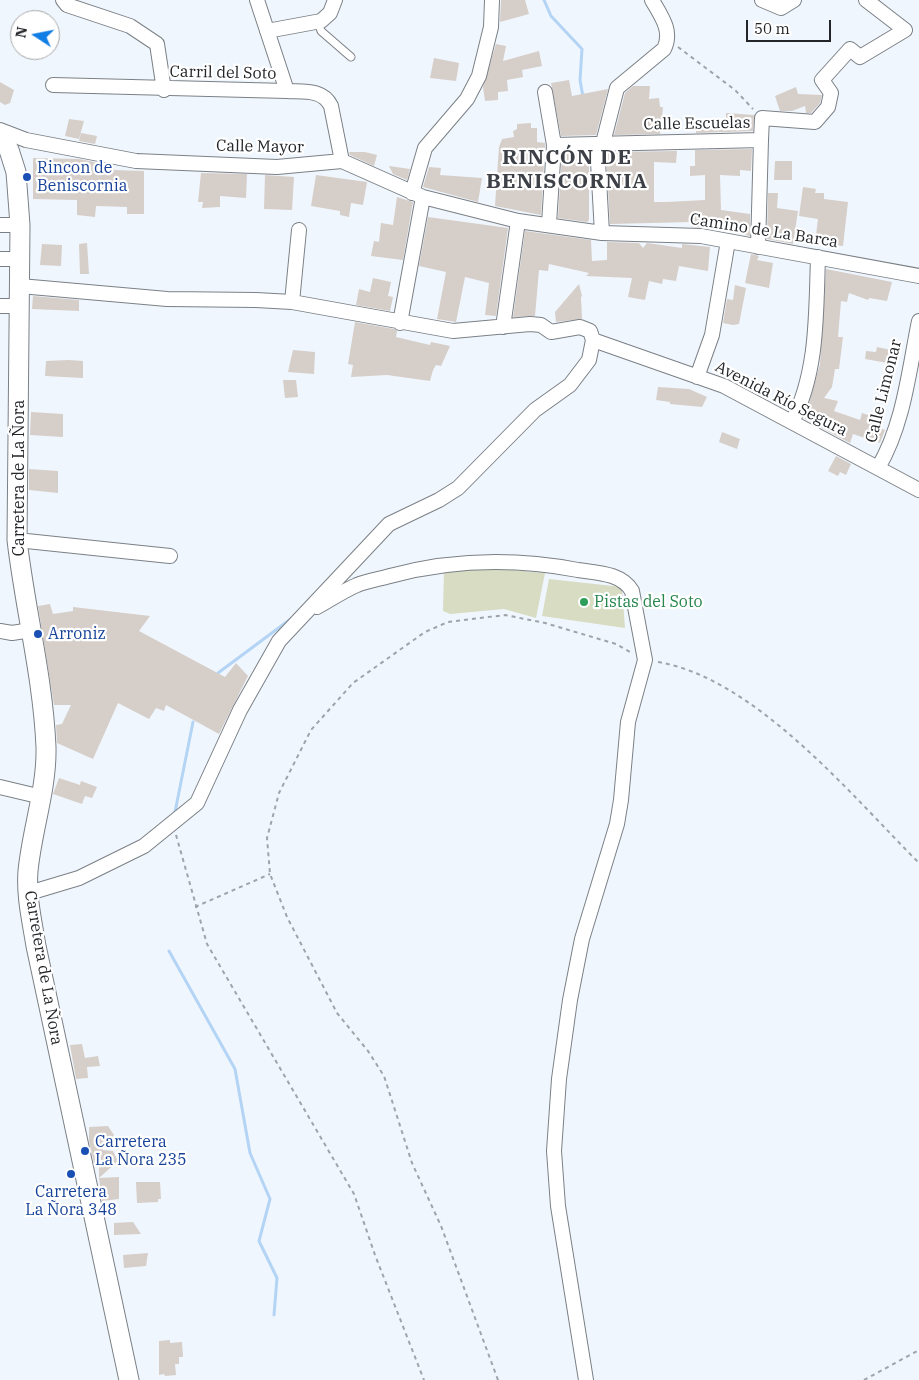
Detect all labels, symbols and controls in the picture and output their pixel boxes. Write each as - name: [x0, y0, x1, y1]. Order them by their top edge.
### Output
- north arrow: [10, 10, 60, 60]
- scale bar: [749, 10, 834, 42]
- text: 50 m: [754, 19, 790, 38]
- text: N: [11, 25, 31, 39]
- street label: Carril del Soto: [170, 62, 276, 84]
- street label: Calle Escuelas: [643, 113, 751, 135]
- street label: Calle Mayor: [216, 137, 304, 157]
- district label: RINCÓN DE BENISCORNIA: [485, 145, 649, 195]
- place label: Rincon de Beniscornia: [37, 158, 128, 196]
- marker: Rincon de Beniscornia: [21, 171, 33, 183]
- street label: Camino de La Barca: [689, 210, 839, 252]
- street label: Calle Limonar: [862, 337, 906, 445]
- street label: Avenida Río Segura: [712, 357, 850, 441]
- street label: Carretera de La Ñora: [9, 400, 29, 556]
- place label: Pistas del Soto: [594, 592, 703, 612]
- marker: Pistas del Soto: [578, 596, 590, 608]
- place label: Arroniz: [48, 624, 106, 644]
- marker: Arroniz: [32, 628, 44, 640]
- street label: Carretera de La Ñora: [20, 889, 66, 1047]
- place label: Carretera La Ñora 235: [95, 1132, 187, 1170]
- marker: Carretera La Ñora 235: [79, 1145, 91, 1157]
- marker: Carretera La Ñora 348: [65, 1168, 77, 1180]
- place label: Carretera La Ñora 348: [25, 1182, 117, 1220]

